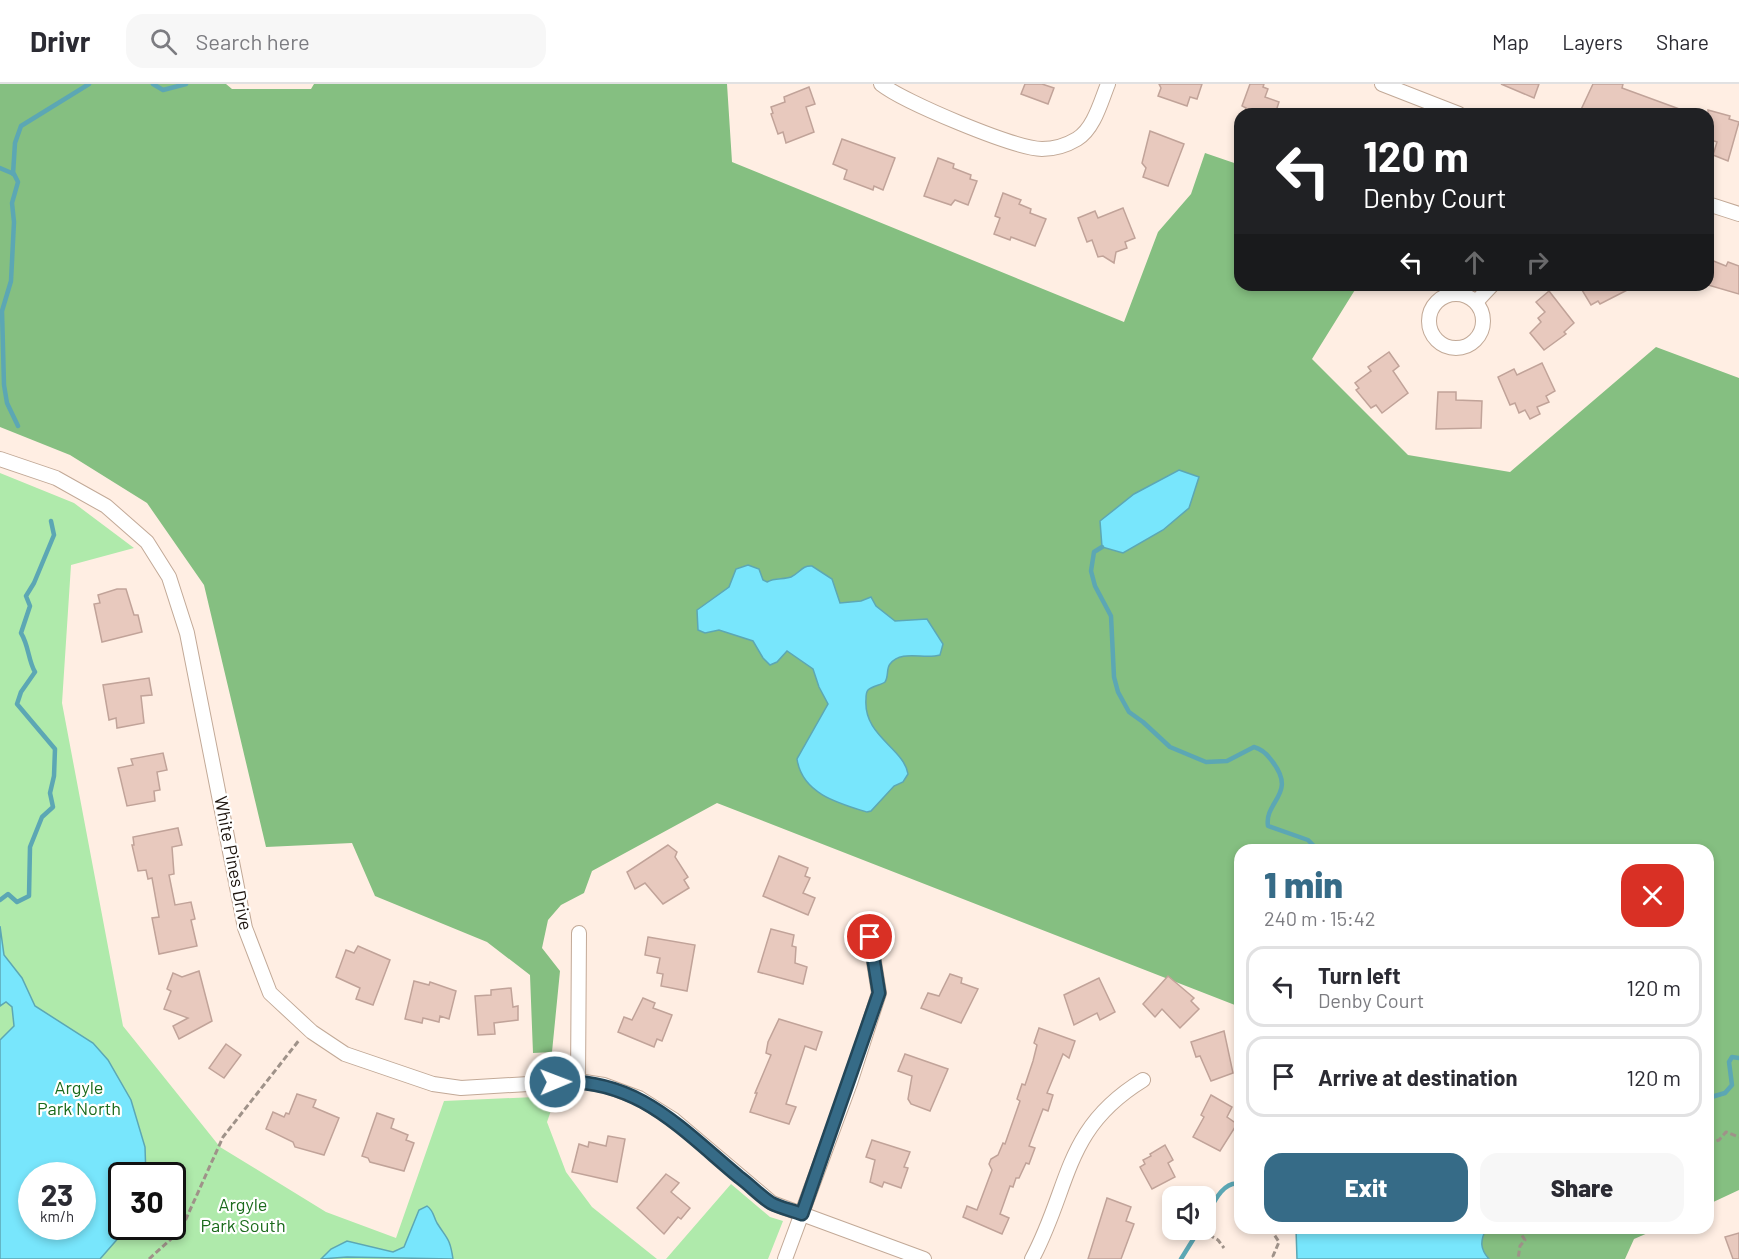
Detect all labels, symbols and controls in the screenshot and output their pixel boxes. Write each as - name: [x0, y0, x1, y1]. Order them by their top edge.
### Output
- search box: [126, 14, 546, 68]
- text: Drivr: [30, 24, 90, 58]
- icon: search: [147, 25, 180, 58]
- text: Search here: [195, 28, 310, 54]
- text: Map: [1492, 29, 1529, 54]
- text: Layers: [1562, 29, 1623, 54]
- text: Share: [1656, 29, 1709, 54]
- text: 120 m: [1363, 130, 1469, 180]
- icon: left: [1264, 132, 1342, 210]
- text: Denby Court: [1363, 181, 1507, 213]
- icon: left: [1395, 246, 1428, 279]
- icon: ahead: [1458, 246, 1491, 279]
- icon: right: [1521, 246, 1554, 279]
- street label: White Pines Drive: [210, 794, 258, 932]
- text: 1 min: [1264, 862, 1343, 905]
- button: close: [1621, 864, 1684, 927]
- text: 240 m · 15:42: [1264, 906, 1376, 930]
- pin: [844, 911, 895, 962]
- icon: arrive: [853, 920, 886, 953]
- text: Turn left: [1318, 962, 1401, 988]
- icon: left: [1267, 970, 1300, 1003]
- text: 120 m: [1626, 974, 1681, 1000]
- text: Denby Court: [1318, 988, 1424, 1012]
- position arrow: [523, 1050, 587, 1114]
- icon: arrive: [1267, 1060, 1300, 1093]
- text: Arrive at destination: [1318, 1064, 1517, 1090]
- text: 120 m: [1626, 1064, 1681, 1090]
- park label: Argyle Park North: [37, 1076, 121, 1119]
- button: Exit: [1264, 1153, 1468, 1222]
- button: Share: [1480, 1153, 1684, 1222]
- speed limit sign: 30: [108, 1162, 186, 1240]
- text: 23: [41, 1176, 73, 1212]
- map controls: [1162, 1186, 1216, 1240]
- button: sound: [1162, 1186, 1216, 1240]
- park label: Argyle Park South: [200, 1193, 286, 1236]
- text: km/h: [40, 1207, 74, 1225]

